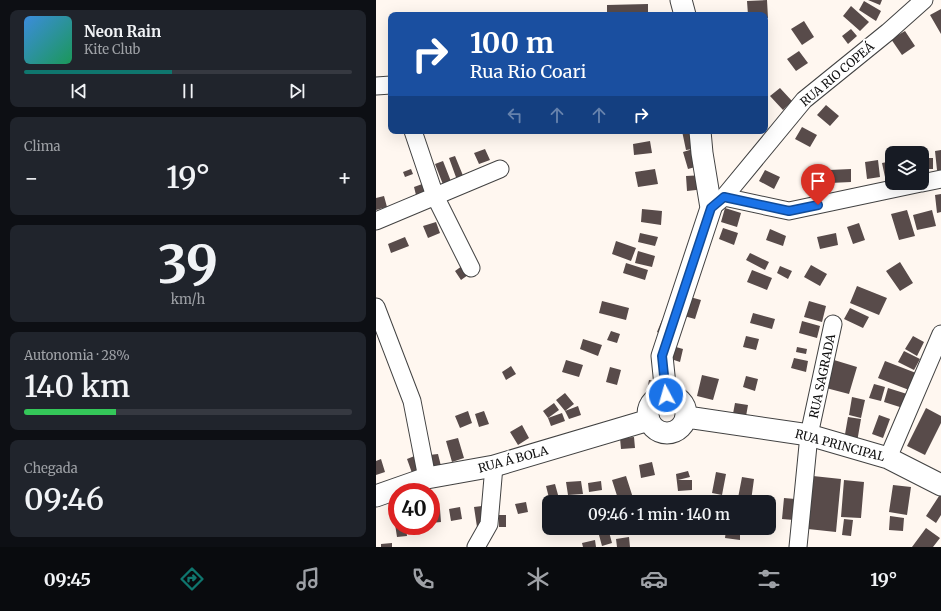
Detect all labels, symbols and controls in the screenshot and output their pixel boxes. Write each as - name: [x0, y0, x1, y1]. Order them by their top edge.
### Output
- text: Neon Rain: [84, 22, 161, 41]
- text: 100 m: [470, 25, 554, 61]
- icon: right: [404, 28, 456, 80]
- street label: RUA RIO COPEÁ: [797, 38, 877, 109]
- text: Kite Club: [84, 41, 140, 58]
- text: Rua Rio Coari: [470, 60, 586, 83]
- icon: previous: [68, 80, 90, 102]
- icon: pause: [177, 80, 199, 102]
- icon: next: [286, 80, 308, 102]
- icon: left: [504, 104, 526, 126]
- icon: ahead: [546, 104, 568, 126]
- icon: ahead: [588, 104, 610, 126]
- icon: right: [630, 104, 652, 126]
- text: Clima: [24, 138, 61, 155]
- map controls: [885, 146, 929, 190]
- button: layers: [885, 146, 929, 190]
- text: 19°: [166, 158, 210, 196]
- text: −: [24, 164, 39, 192]
- text: +: [337, 164, 352, 192]
- pin: [801, 164, 835, 205]
- icon: arrive: [807, 170, 829, 192]
- text: 39: [158, 232, 218, 297]
- text: km/h: [171, 291, 205, 308]
- street label: RUA SAGRADA: [806, 332, 838, 420]
- text: Autonomia · 28%: [24, 347, 130, 364]
- text: 140 km: [24, 367, 130, 405]
- position arrow: [645, 374, 687, 416]
- street label: RUA PRINCIPAL: [793, 426, 887, 464]
- street label: RUA Á BOLA: [476, 442, 550, 476]
- text: Chegada: [24, 460, 78, 477]
- text: 09:46: [24, 480, 104, 518]
- speed limit sign: 40: [388, 483, 440, 535]
- text: 09:46 · 1 min · 140 m: [588, 505, 730, 524]
- icon: directions: [178, 565, 206, 593]
- icon: music: [294, 565, 322, 593]
- icon: phone: [409, 565, 437, 593]
- icon: climate: [524, 565, 552, 593]
- icon: car: [640, 565, 668, 593]
- icon: filters: [755, 565, 783, 593]
- text: 09:45: [44, 568, 91, 591]
- text: 19°: [870, 568, 897, 591]

